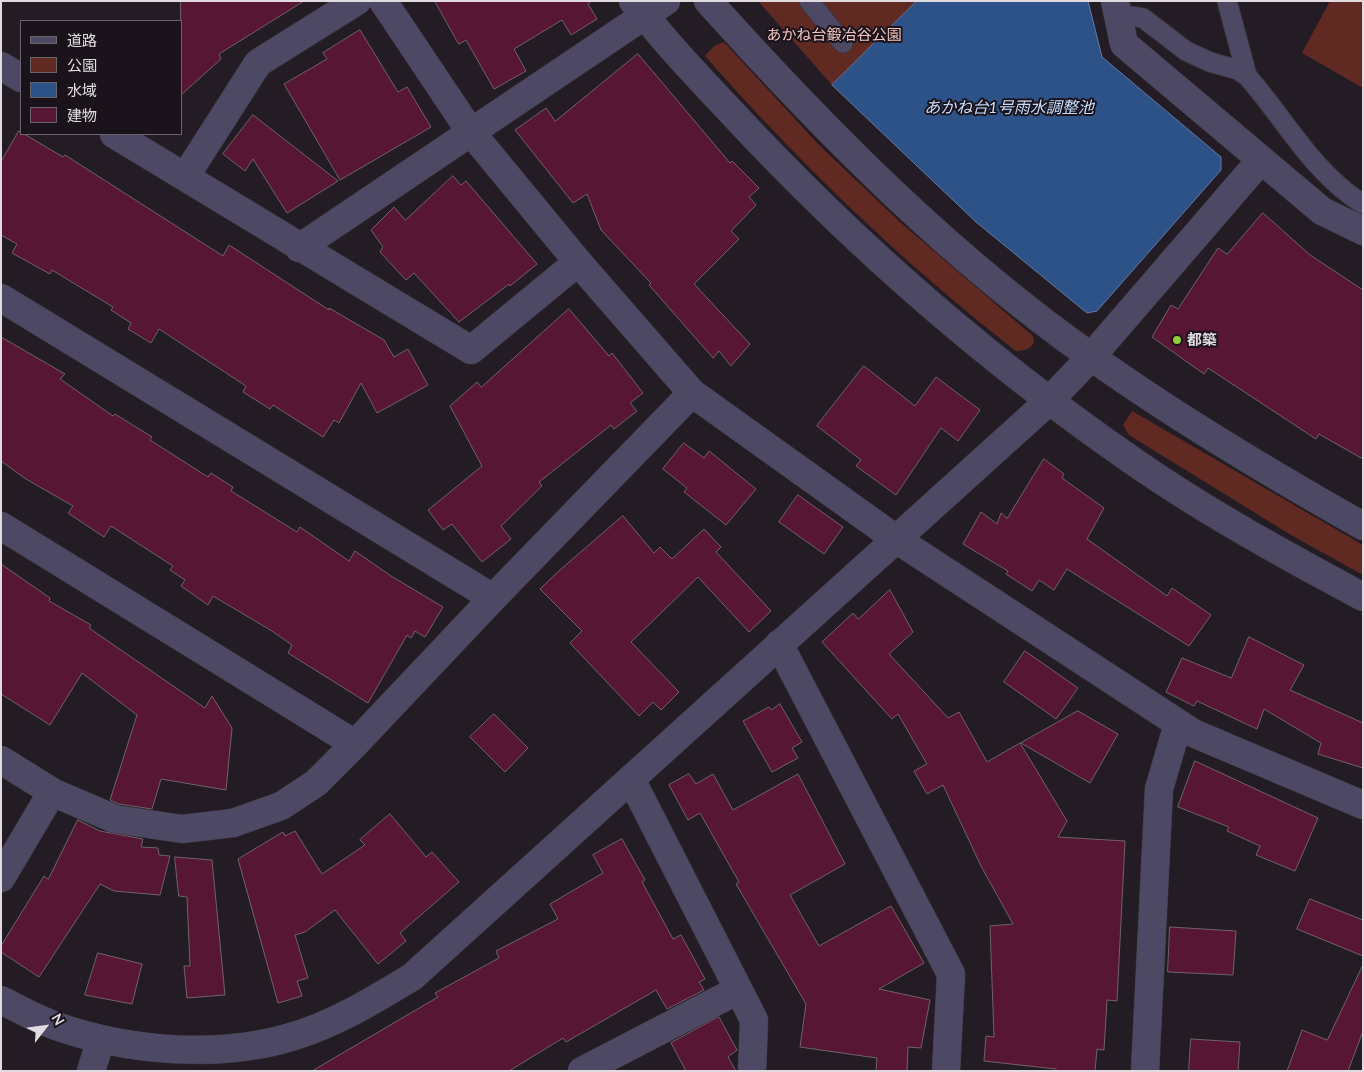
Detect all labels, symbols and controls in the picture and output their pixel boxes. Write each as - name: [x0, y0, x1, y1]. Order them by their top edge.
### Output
- legend: [20, 20, 182, 135]
- park label: あかね台鍛冶谷公園: [767, 26, 901, 44]
- text: 道路: [67, 31, 97, 49]
- text: 公園: [67, 56, 97, 74]
- text: 水域: [67, 81, 97, 99]
- water label: あかね台1号雨水調整池: [924, 98, 1094, 118]
- text: 建物: [67, 106, 97, 124]
- place label: 都築: [1187, 331, 1217, 349]
- marker: 都築: [1171, 334, 1183, 346]
- north arrow: [20, 1002, 70, 1052]
- text: N: [48, 1010, 68, 1028]

